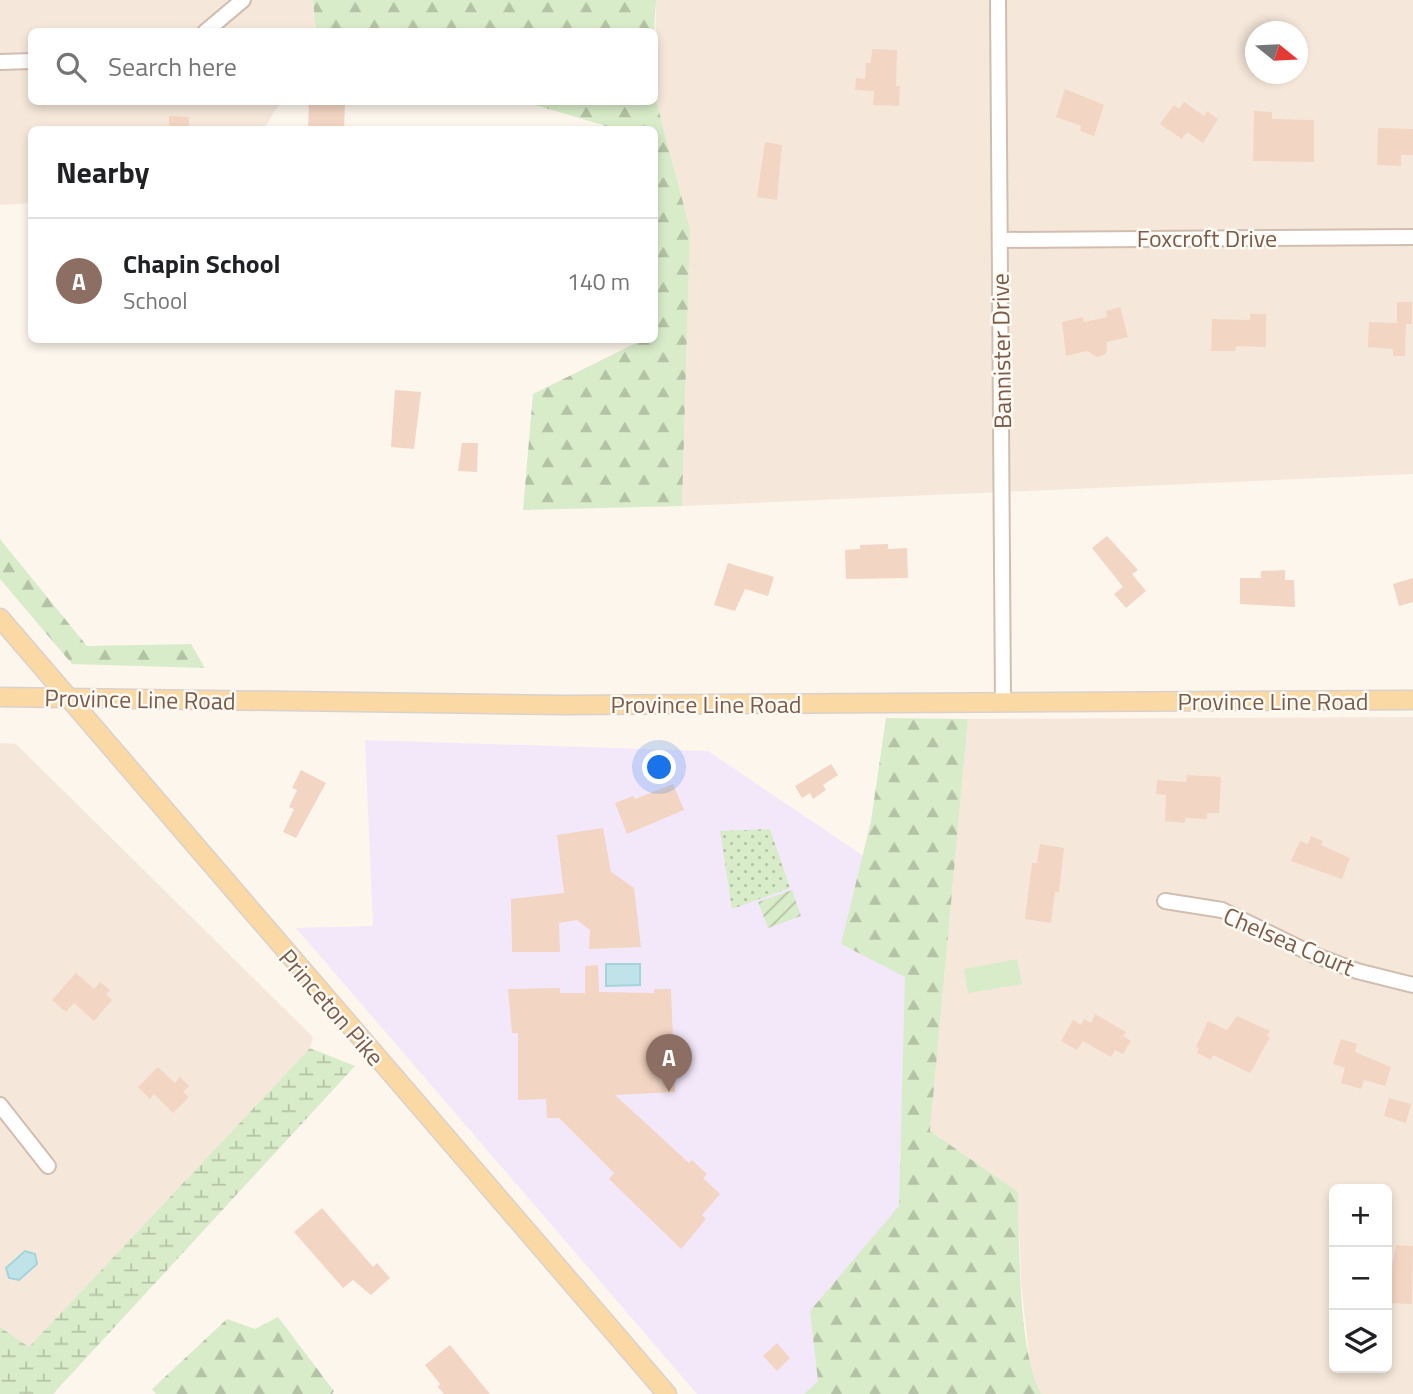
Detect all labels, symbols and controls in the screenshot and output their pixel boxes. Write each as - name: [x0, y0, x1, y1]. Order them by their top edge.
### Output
- north arrow: [1245, 21, 1308, 84]
- search box: [28, 28, 658, 105]
- text: Search here: [108, 47, 237, 86]
- icon: search: [52, 48, 90, 86]
- text: Nearby: [56, 149, 149, 195]
- street label: Foxcroft Drive: [1137, 220, 1277, 256]
- text: Chapin School: [123, 244, 281, 283]
- text: A: [72, 264, 86, 299]
- text: 140 m: [567, 264, 630, 299]
- street label: Bannister Drive: [982, 273, 1020, 429]
- text: School: [123, 283, 187, 318]
- street label: Province Line Road: [44, 679, 236, 719]
- street label: Province Line Road: [1177, 683, 1369, 719]
- street label: Province Line Road: [610, 686, 802, 722]
- your location: [642, 750, 676, 784]
- street label: Chelsea Court: [1218, 897, 1361, 985]
- street label: Princeton Pike: [271, 940, 393, 1074]
- pin: A: [646, 1034, 692, 1092]
- map controls: [1329, 1184, 1392, 1373]
- button: +: [1329, 1184, 1392, 1247]
- button: −: [1329, 1247, 1392, 1310]
- button: layers: [1329, 1310, 1392, 1373]

